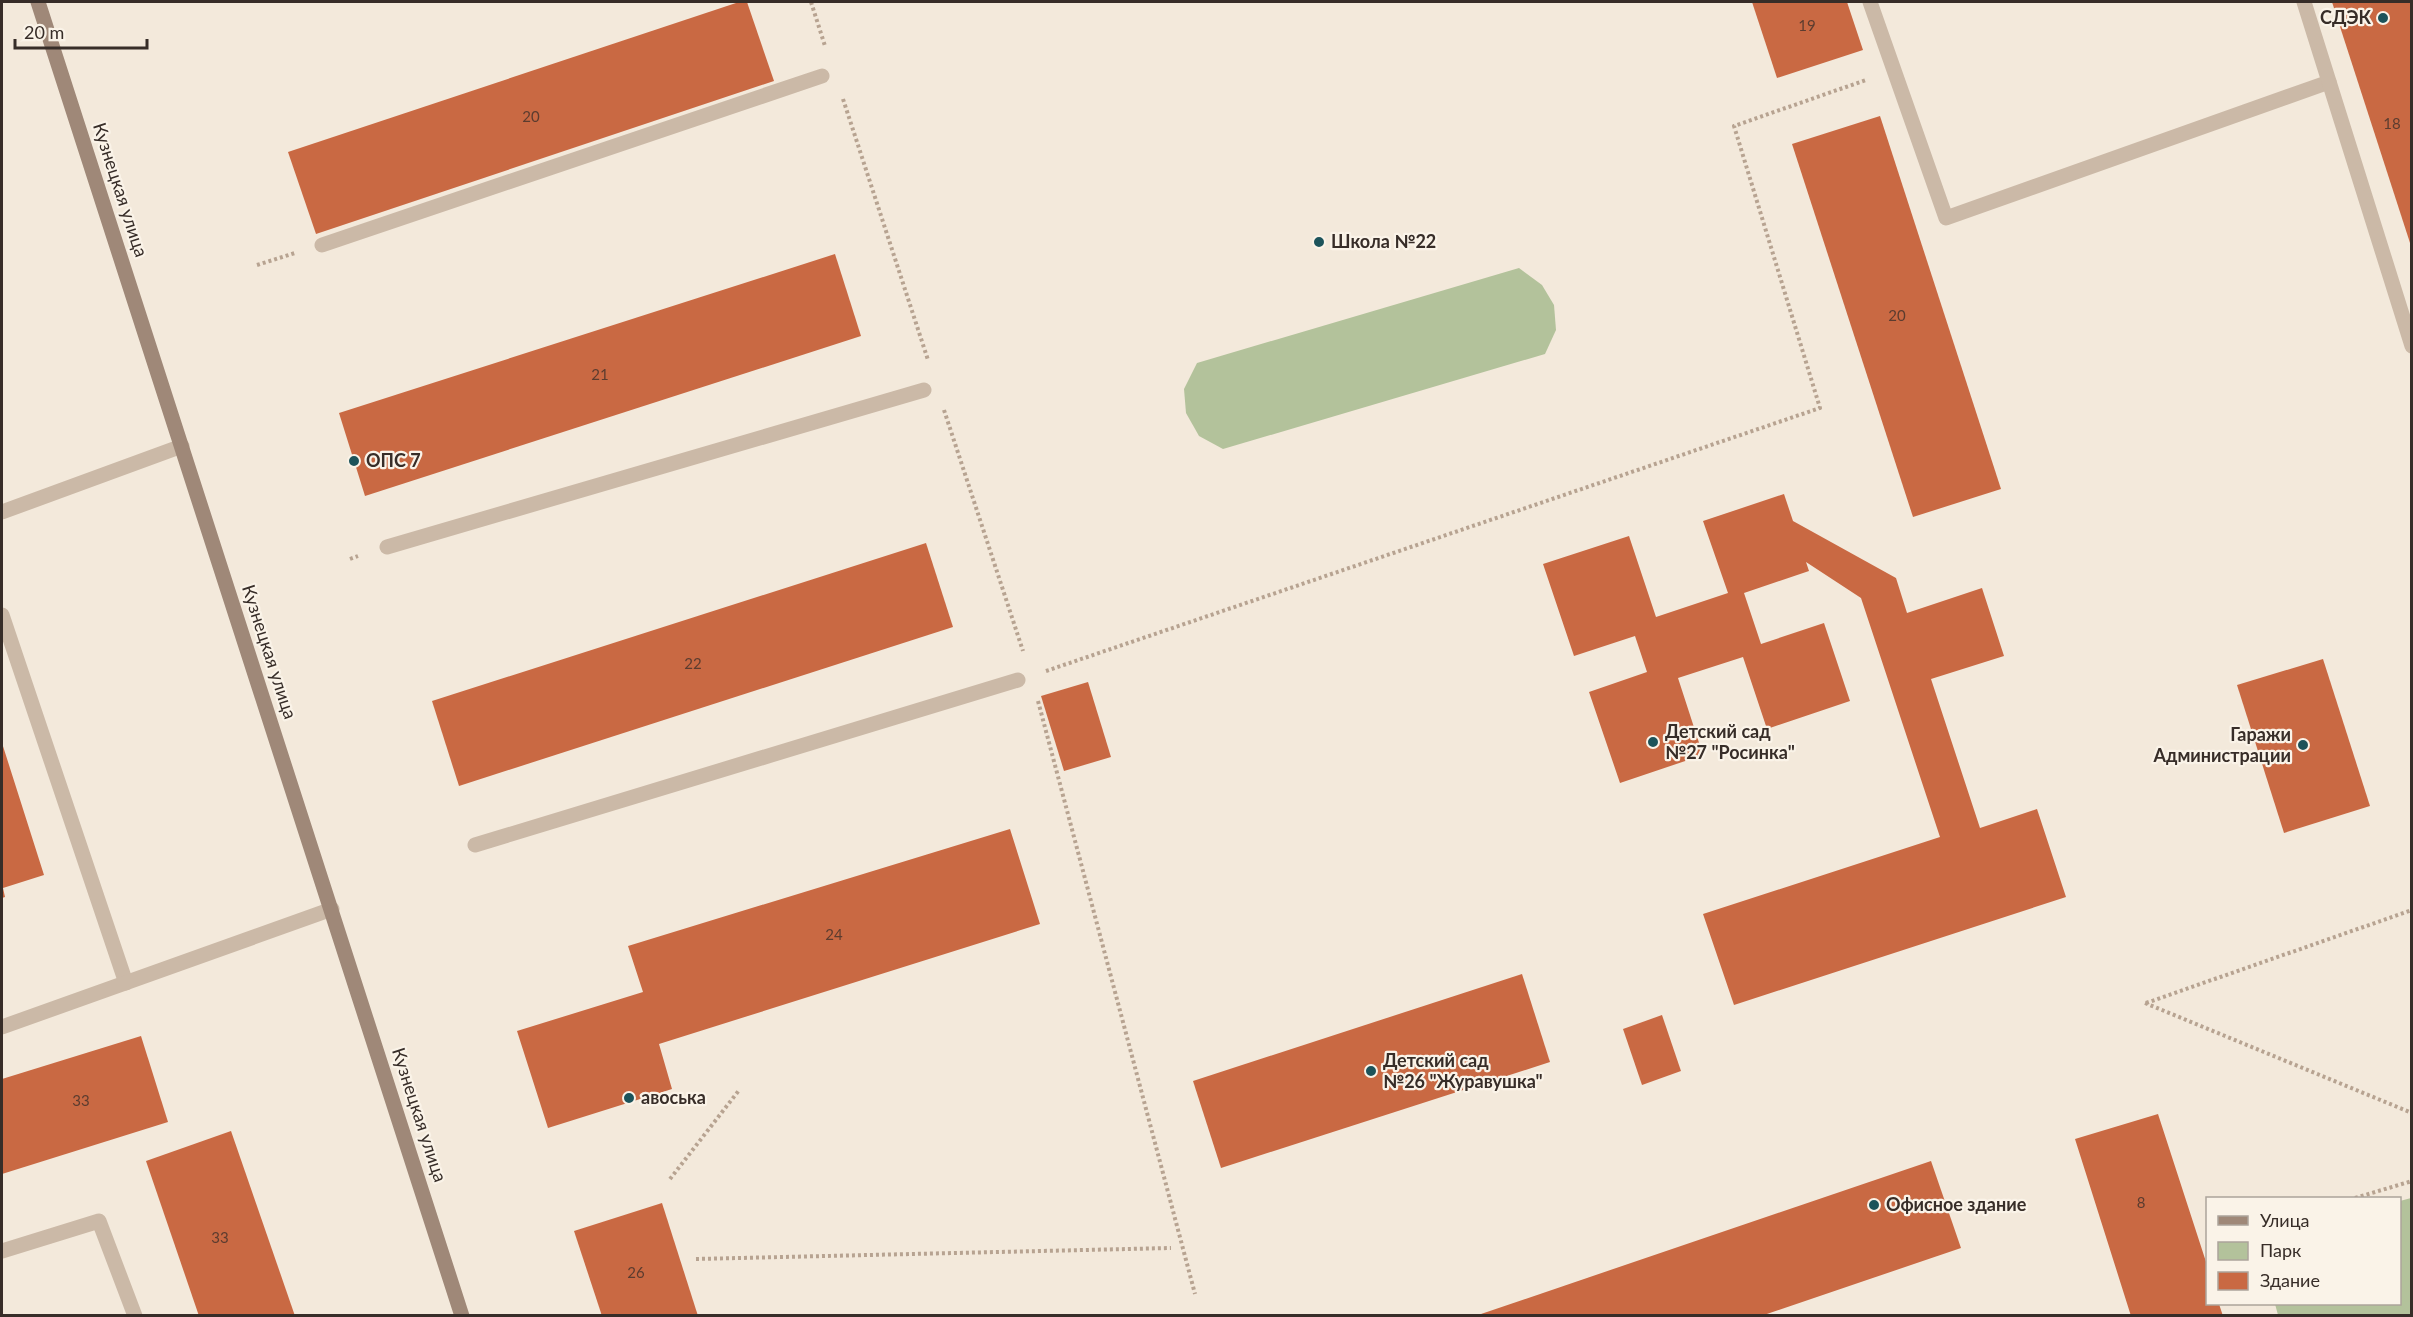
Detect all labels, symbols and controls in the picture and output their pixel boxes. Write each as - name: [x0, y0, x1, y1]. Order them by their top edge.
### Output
- place label: СДЭК: [2320, 6, 2371, 28]
- marker: СДЭК: [2376, 11, 2390, 25]
- scale bar: [15, 12, 147, 50]
- house number: 19: [1798, 16, 1816, 34]
- text: 20 m: [24, 21, 64, 43]
- house number: 20: [522, 107, 540, 125]
- house number: 18: [2383, 114, 2401, 132]
- street label: Кузнецкая улица: [89, 120, 153, 260]
- place label: Школа №22: [1331, 230, 1436, 252]
- marker: Школа №22: [1312, 235, 1326, 249]
- house number: 20: [1888, 306, 1906, 324]
- house number: 21: [591, 365, 609, 383]
- place label: ОПС 7: [366, 449, 421, 471]
- marker: ОПС 7: [347, 454, 361, 468]
- street label: Кузнецкая улица: [238, 582, 302, 722]
- house number: 22: [684, 654, 702, 672]
- place label: Детский сад №27 "Росинка": [1665, 720, 1795, 763]
- place label: Гаражи Администрации: [2152, 723, 2291, 766]
- marker: Детский сад №27 "Росинка": [1646, 735, 1660, 749]
- marker: Гаражи Администрации: [2296, 738, 2310, 752]
- house number: 24: [825, 925, 843, 943]
- street label: Кузнецкая улица: [388, 1045, 452, 1185]
- place label: Детский сад №26 "Журавушка": [1383, 1049, 1543, 1092]
- marker: Детский сад №26 "Журавушка": [1364, 1064, 1378, 1078]
- place label: авоська: [641, 1086, 706, 1108]
- house number: 33: [72, 1091, 90, 1109]
- marker: авоська: [622, 1091, 636, 1105]
- place label: Офисное здание: [1886, 1193, 2027, 1215]
- house number: 8: [2137, 1193, 2145, 1211]
- legend: [2206, 1197, 2401, 1305]
- marker: Офисное здание: [1867, 1198, 1881, 1212]
- text: Улица: [2260, 1209, 2310, 1231]
- house number: 33: [211, 1228, 229, 1246]
- text: Парк: [2260, 1239, 2302, 1261]
- house number: 26: [627, 1263, 645, 1281]
- text: Здание: [2260, 1269, 2320, 1291]

